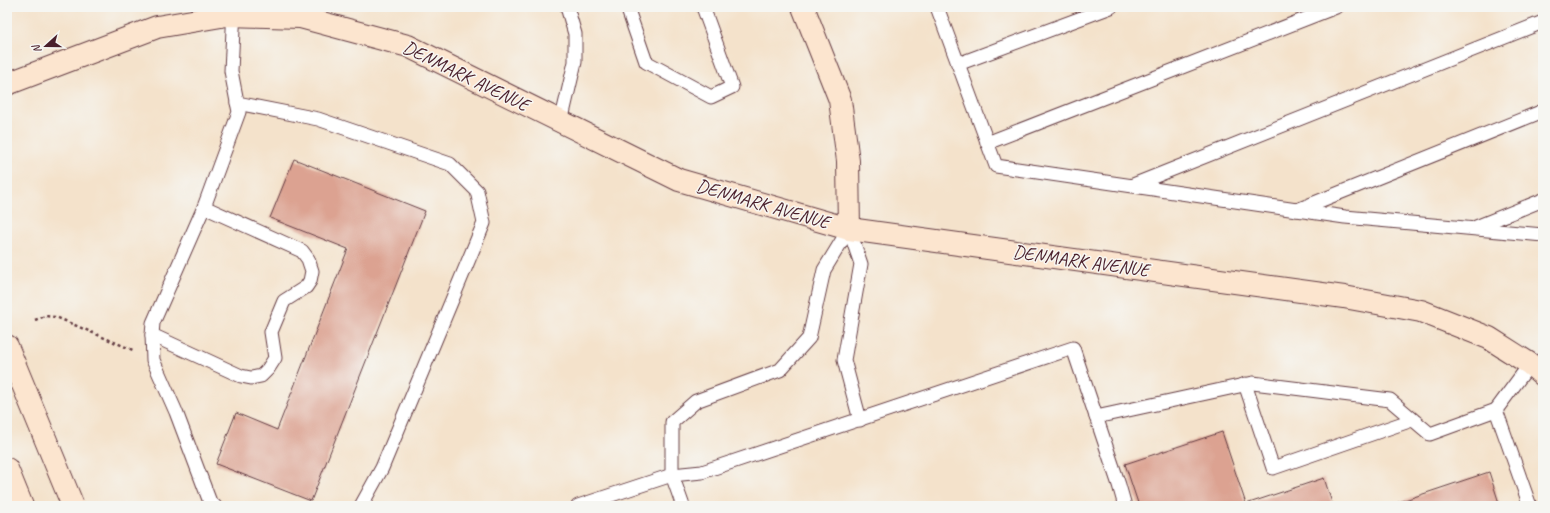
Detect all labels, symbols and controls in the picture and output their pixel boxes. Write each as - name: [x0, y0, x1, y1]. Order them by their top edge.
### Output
- north arrow: [26, 26, 66, 66]
- street label: DENMARK AVENUE: [399, 35, 535, 118]
- text: N: [28, 42, 44, 55]
- street label: DENMARK AVENUE: [694, 174, 835, 235]
- street label: DENMARK AVENUE: [1011, 240, 1153, 283]

